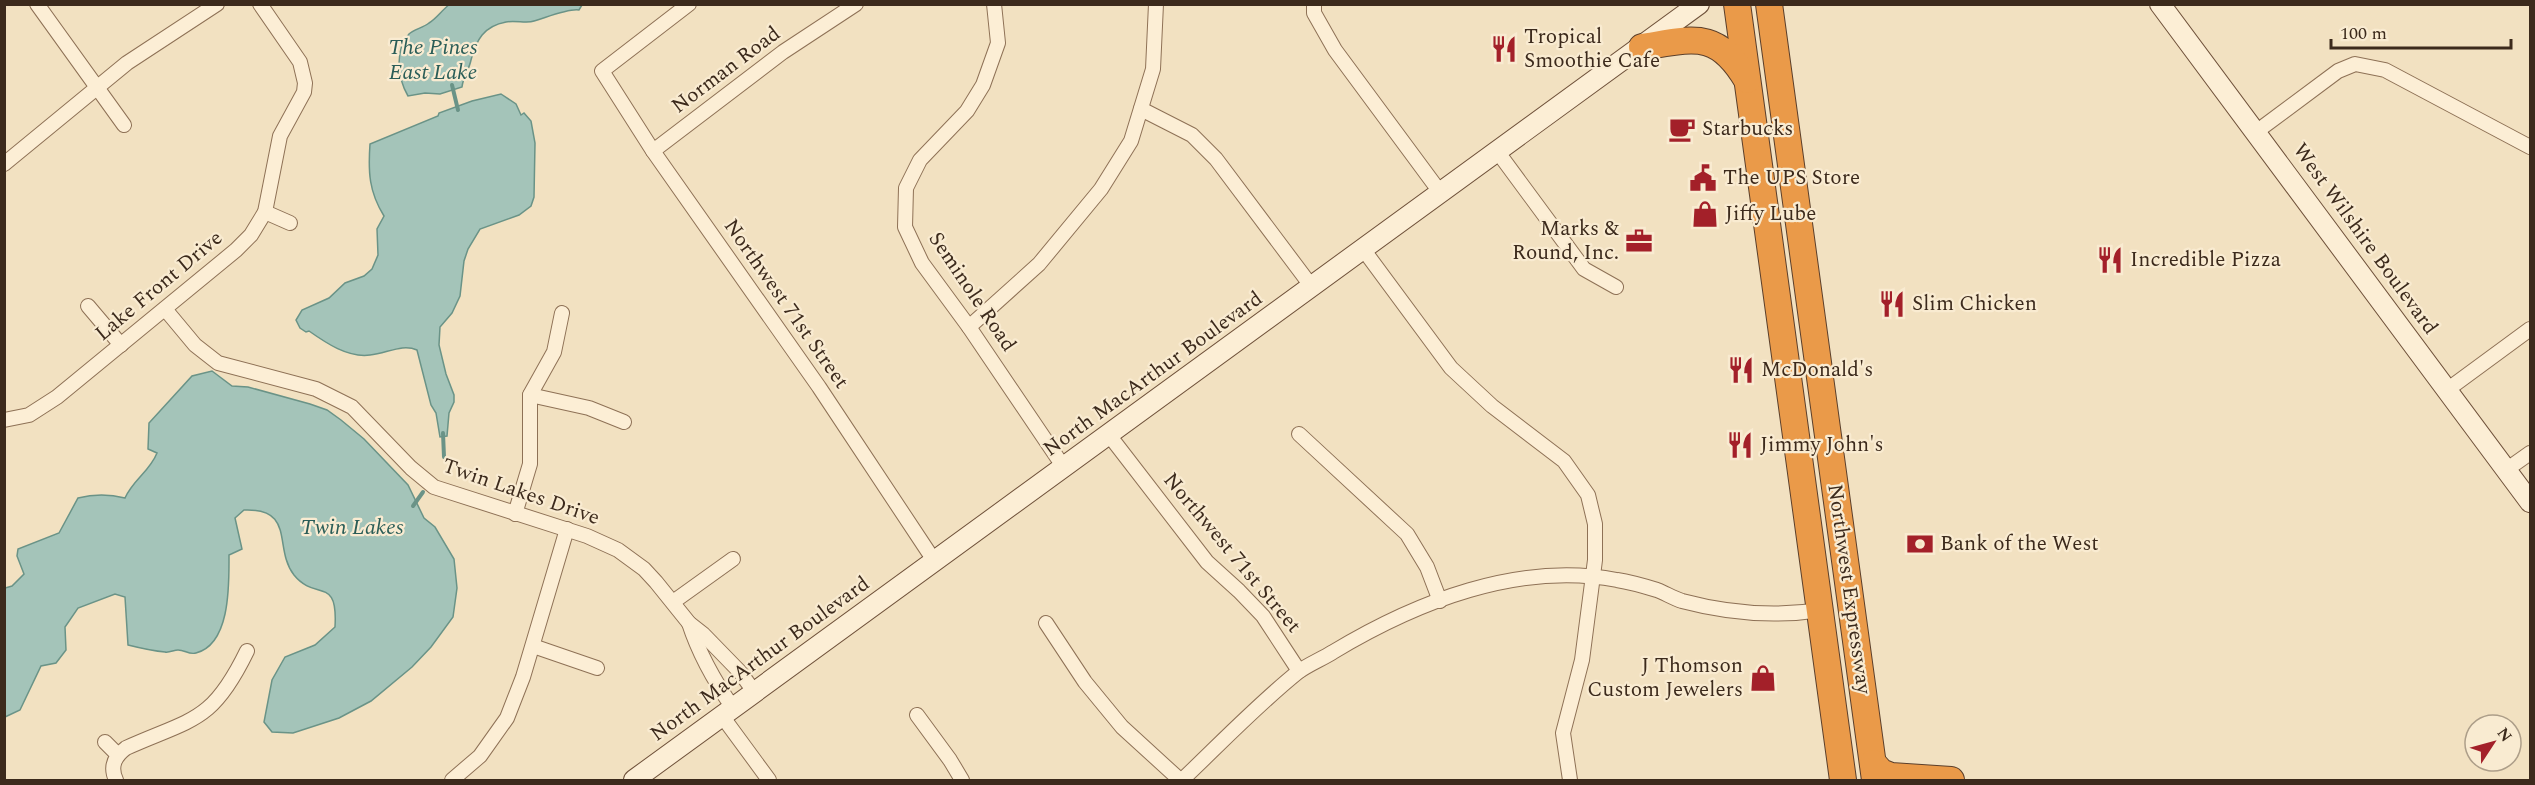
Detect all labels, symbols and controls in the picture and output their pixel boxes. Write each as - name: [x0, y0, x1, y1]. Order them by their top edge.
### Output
- scale bar: [2331, 12, 2511, 50]
- street label: Norman Road: [665, 18, 787, 122]
- text: 100 m: [2340, 20, 2387, 47]
- place label: Tropical Smoothie Cafe: [1524, 21, 1660, 77]
- water label: The Pines East Lake: [388, 31, 478, 89]
- restaurant icon: Tropical Smoothie Cafe: [1489, 34, 1519, 64]
- place label: Starbucks: [1702, 113, 1793, 145]
- cafe icon: Starbucks: [1667, 114, 1697, 144]
- street label: West Wilshire Boulevard: [2284, 136, 2446, 342]
- place label: The UPS Store: [1723, 162, 1860, 194]
- public building icon: The UPS Store: [1688, 163, 1718, 193]
- place label: Jiffy Lube: [1725, 198, 1816, 230]
- shop icon: Jiffy Lube: [1690, 199, 1720, 229]
- street label: Northwest 71st Street: [715, 212, 857, 396]
- place label: Marks & Round, Inc.: [1512, 213, 1619, 269]
- street label: Lake Front Drive: [88, 223, 230, 349]
- street label: Seminole Road: [920, 226, 1024, 358]
- office icon: Marks & Round, Inc.: [1624, 226, 1654, 256]
- place label: Incredible Pizza: [2130, 244, 2282, 276]
- restaurant icon: Incredible Pizza: [2095, 245, 2125, 275]
- street label: North MacArthur Boulevard: [1036, 283, 1270, 465]
- place label: Slim Chicken: [1912, 288, 2037, 320]
- restaurant icon: Slim Chicken: [1877, 289, 1907, 319]
- place label: McDonald's: [1761, 354, 1873, 386]
- restaurant icon: McDonald's: [1726, 355, 1756, 385]
- place label: Jimmy John's: [1760, 429, 1884, 461]
- restaurant icon: Jimmy John's: [1725, 430, 1755, 460]
- street label: Twin Lakes Drive: [438, 450, 604, 534]
- street label: Northwest 71st Street: [1155, 466, 1309, 640]
- street label: Northwest Expressway: [1818, 482, 1880, 697]
- water label: Twin Lakes: [300, 511, 404, 544]
- place label: Bank of the West: [1940, 528, 2099, 560]
- bank icon: Bank of the West: [1905, 529, 1935, 559]
- street label: North MacArthur Boulevard: [643, 568, 877, 750]
- place label: J Thomson Custom Jewelers: [1587, 650, 1743, 706]
- shop icon: J Thomson Custom Jewelers: [1748, 663, 1778, 693]
- north arrow: [2463, 713, 2523, 773]
- text: N: [2491, 722, 2518, 747]

